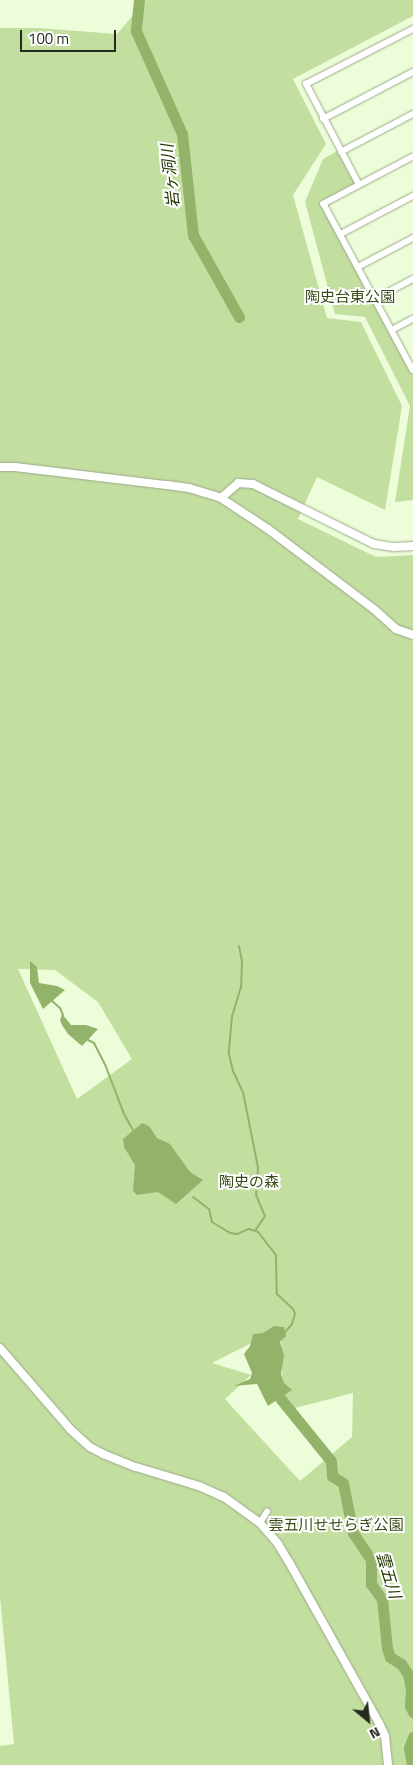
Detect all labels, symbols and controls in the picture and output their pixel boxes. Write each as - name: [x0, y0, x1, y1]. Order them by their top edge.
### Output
- scale bar: [22, 20, 119, 52]
- text: 100 m: [28, 27, 69, 50]
- water label: 岩ヶ洞川: [157, 143, 183, 209]
- park label: 陶史台東公園: [305, 288, 395, 306]
- park label: 陶史の森: [219, 1173, 279, 1191]
- park label: 雲五川せせらぎ公園: [269, 1516, 403, 1534]
- water label: 雲五川: [373, 1549, 405, 1601]
- north arrow: [343, 1695, 393, 1745]
- text: N: [366, 1722, 384, 1745]

